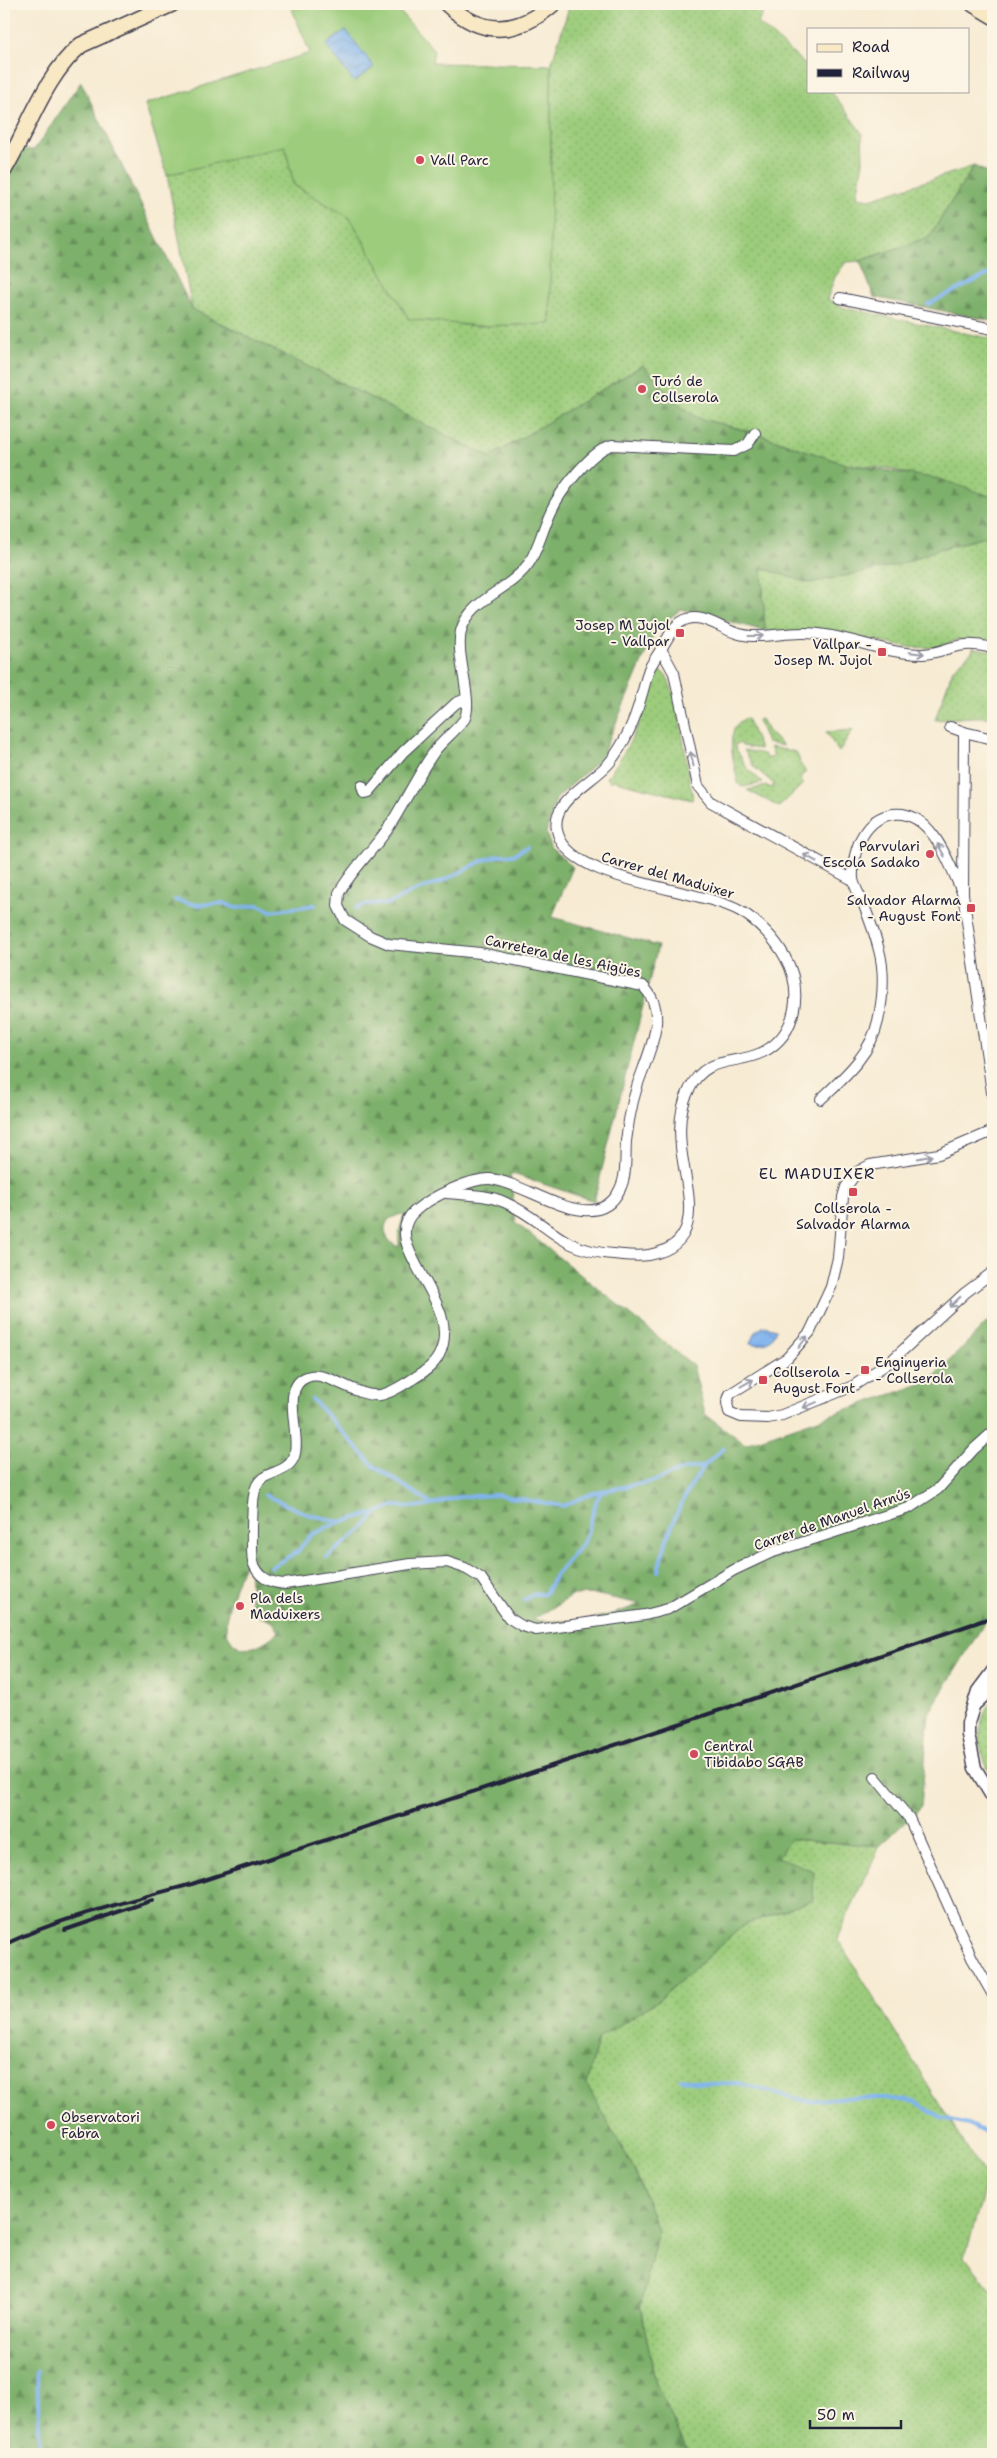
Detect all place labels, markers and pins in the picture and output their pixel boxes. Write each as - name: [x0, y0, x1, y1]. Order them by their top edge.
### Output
- place label: Vall Parc: [430, 151, 489, 169]
- marker: Vall Parc: [414, 154, 426, 166]
- place label: Turó de Collserola: [652, 372, 719, 406]
- marker: Turó de Collserola: [636, 383, 648, 395]
- place label: Josep M Jujol - Vallpar: [575, 616, 671, 650]
- marker: Josep M Jujol - Vallpar: [674, 627, 686, 639]
- place label: Vallpar - Josep M. Jujol: [774, 635, 873, 669]
- marker: Vallpar - Josep M. Jujol: [876, 646, 888, 658]
- place label: Parvulari Escola Sadako: [822, 837, 920, 871]
- marker: Parvulari Escola Sadako: [924, 848, 936, 860]
- place label: Salvador Alarma - August Font: [847, 891, 961, 925]
- marker: Salvador Alarma - August Font: [965, 902, 977, 914]
- marker: Collserola - Salvador Alarma: [847, 1186, 859, 1198]
- place label: Collserola - Salvador Alarma: [796, 1199, 910, 1233]
- place label: Enginyeria - Collserola: [875, 1353, 954, 1387]
- place label: Collserola - August Font: [773, 1363, 855, 1397]
- marker: Enginyeria - Collserola: [859, 1364, 871, 1376]
- marker: Collserola - August Font: [757, 1374, 769, 1386]
- place label: Pla dels Maduixers: [250, 1589, 320, 1623]
- marker: Pla dels Maduixers: [234, 1600, 246, 1612]
- place label: Central Tibidabo SGAB: [704, 1737, 804, 1771]
- marker: Central Tibidabo SGAB: [688, 1748, 700, 1760]
- place label: Observatori Fabra: [61, 2108, 140, 2142]
- marker: Observatori Fabra: [45, 2119, 57, 2131]

